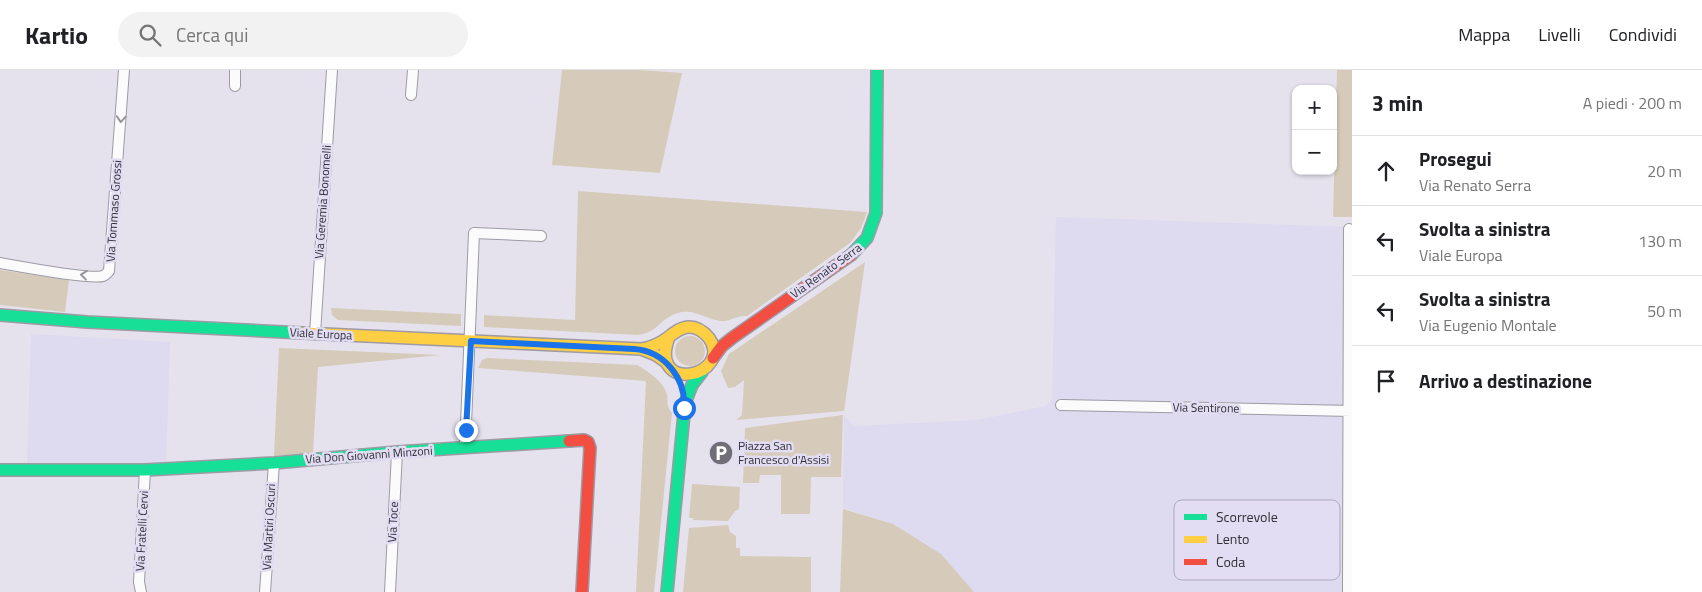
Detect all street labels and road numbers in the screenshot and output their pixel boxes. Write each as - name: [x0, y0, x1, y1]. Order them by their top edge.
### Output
- street label: Via Geremia Bonomelli: [309, 144, 336, 259]
- street label: Via Tommaso Grossi: [100, 159, 127, 263]
- street label: Via Renato Serra: [786, 238, 865, 303]
- street label: Viale Europa: [289, 322, 353, 345]
- street label: Via Sentirone: [1172, 397, 1240, 418]
- street label: Via Don Giovanni Minzoni: [305, 441, 433, 468]
- street label: Via Martiri Oscuri: [257, 483, 280, 571]
- street label: Via Fratelli Cervi: [130, 490, 153, 572]
- street label: Via Toce: [382, 501, 403, 543]

